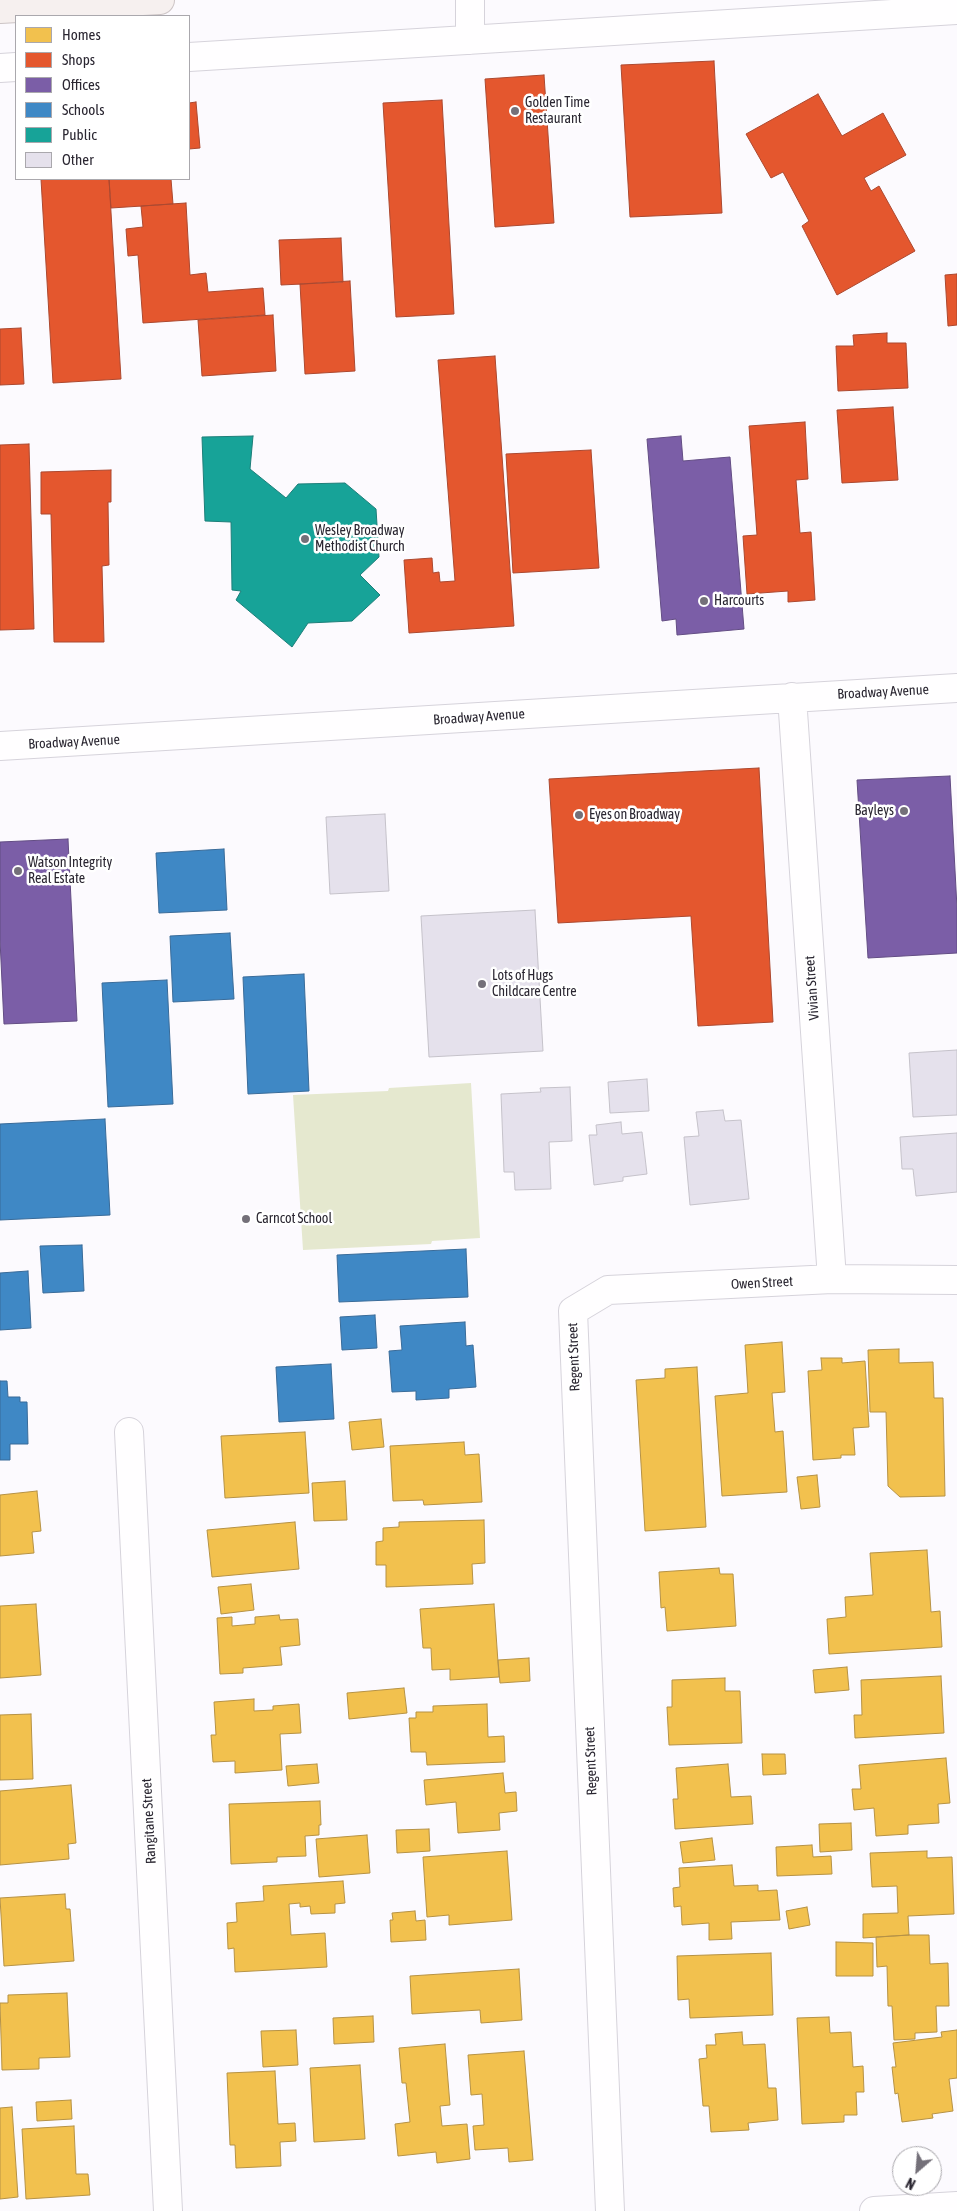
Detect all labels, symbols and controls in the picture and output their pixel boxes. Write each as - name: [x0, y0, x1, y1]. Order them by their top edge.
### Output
- legend: [15, 15, 190, 180]
- text: Homes: [62, 26, 101, 43]
- text: Shops: [62, 51, 95, 68]
- text: Offices: [62, 76, 100, 93]
- place label: Golden Time Restaurant: [525, 95, 590, 128]
- text: Schools: [62, 101, 105, 118]
- marker: Golden Time Restaurant: [509, 105, 521, 117]
- text: Public: [62, 126, 97, 143]
- text: Other: [62, 151, 94, 168]
- place label: Wesley Broadway Methodist Church: [315, 523, 405, 556]
- marker: Wesley Broadway Methodist Church: [299, 533, 311, 545]
- place label: Harcourts: [714, 593, 764, 609]
- marker: Harcourts: [698, 595, 710, 607]
- street label: Broadway Avenue: [837, 681, 929, 703]
- street label: Broadway Avenue: [433, 705, 525, 729]
- street label: Broadway Avenue: [28, 731, 120, 753]
- place label: Bayleys: [855, 803, 894, 819]
- marker: Bayleys: [898, 805, 910, 817]
- place label: Eyes on Broadway: [589, 807, 680, 823]
- marker: Eyes on Broadway: [573, 809, 585, 821]
- place label: Watson Integrity Real Estate: [28, 855, 112, 888]
- marker: Watson Integrity Real Estate: [12, 865, 24, 877]
- street label: Vivian Street: [801, 955, 823, 1021]
- place label: Lots of Hugs Childcare Centre: [492, 968, 577, 1000]
- marker: Lots of Hugs Childcare Centre: [476, 978, 488, 990]
- place label: Carncot School: [256, 1211, 332, 1227]
- marker: Carncot School: [240, 1213, 252, 1225]
- street label: Owen Street: [731, 1273, 793, 1293]
- street label: Regent Street: [564, 1322, 584, 1392]
- street label: Regent Street: [581, 1726, 601, 1796]
- street label: Rangitane Street: [138, 1778, 160, 1864]
- north arrow: [892, 2146, 942, 2196]
- text: N: [903, 2174, 918, 2192]

